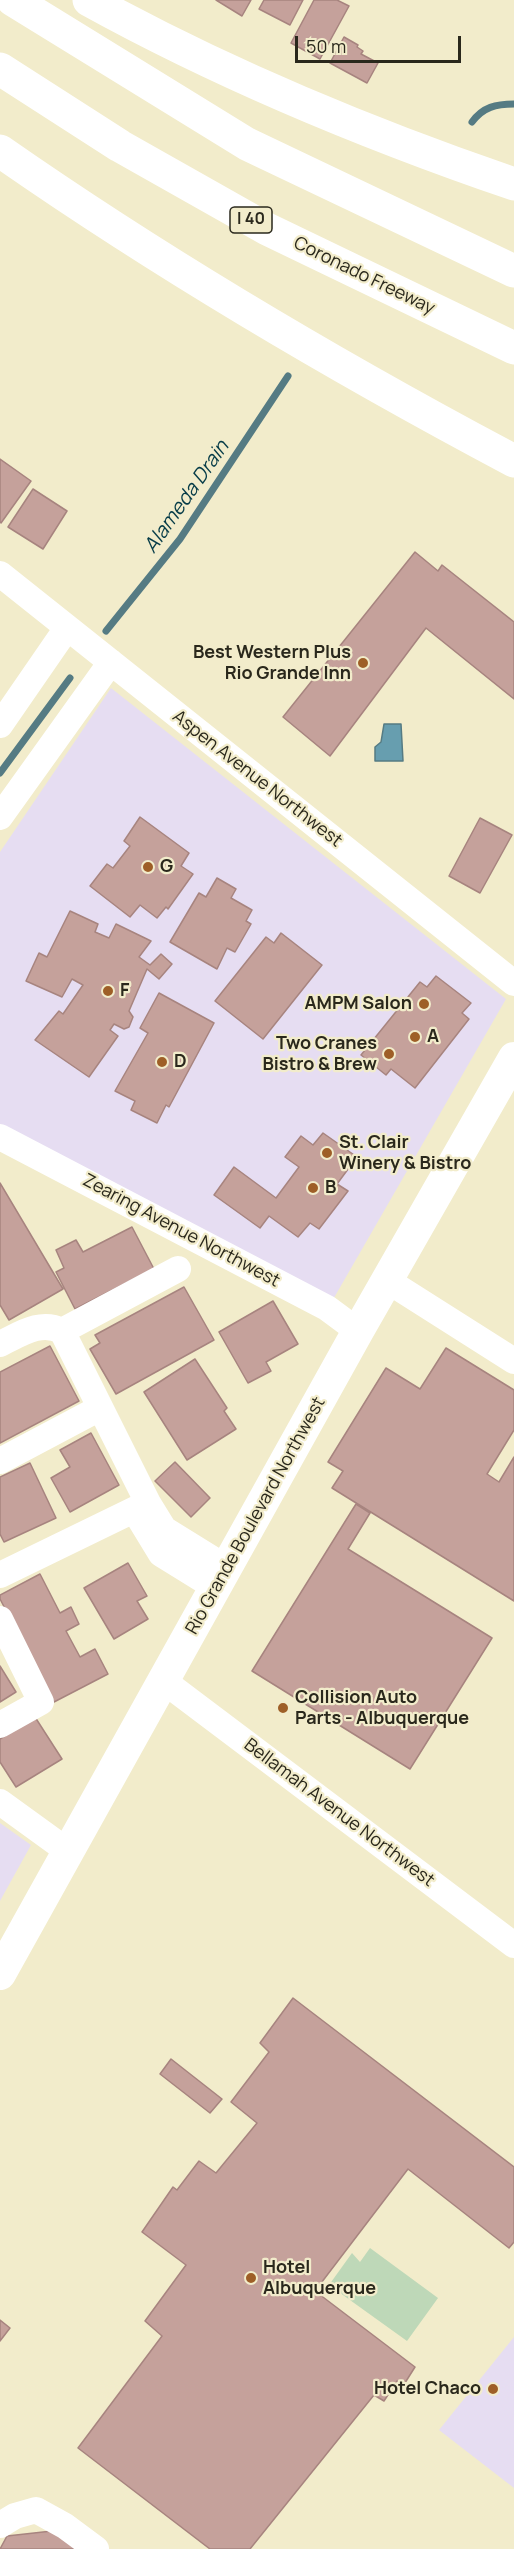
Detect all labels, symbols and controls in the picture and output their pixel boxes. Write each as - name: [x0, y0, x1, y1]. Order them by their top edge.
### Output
- scale bar: [298, 24, 464, 62]
- text: 50 m: [306, 34, 346, 58]
- road number: I 40: [230, 207, 272, 233]
- street label: Coronado Freeway: [290, 232, 438, 320]
- water label: Alameda Drain: [139, 436, 235, 558]
- place label: Best Western Plus Rio Grande Inn: [193, 642, 351, 684]
- marker: Best Western Plus Rio Grande Inn: [356, 656, 370, 670]
- street label: Aspen Avenue Northwest: [168, 706, 346, 852]
- place label: G: [160, 856, 173, 878]
- marker: G: [141, 860, 155, 874]
- place label: F: [120, 980, 129, 1002]
- marker: F: [101, 984, 115, 998]
- place label: AMPM Salon: [304, 993, 412, 1015]
- marker: AMPM Salon: [417, 997, 431, 1011]
- place label: A: [427, 1026, 439, 1048]
- marker: A: [408, 1030, 422, 1044]
- place label: Two Cranes Bistro & Brew: [262, 1033, 377, 1076]
- marker: Two Cranes Bistro & Brew: [382, 1047, 396, 1061]
- place label: D: [174, 1051, 187, 1073]
- marker: D: [155, 1055, 169, 1069]
- place label: St. Clair Winery & Bistro: [339, 1132, 471, 1174]
- marker: St. Clair Winery & Bistro: [320, 1146, 334, 1160]
- street label: Zearing Avenue Northwest: [79, 1170, 283, 1292]
- place label: B: [325, 1177, 336, 1199]
- marker: B: [306, 1181, 320, 1195]
- street label: Rio Grande Boulevard Northwest: [182, 1394, 330, 1638]
- place label: Collision Auto Parts - Albuquerque: [295, 1687, 469, 1730]
- marker: Collision Auto Parts - Albuquerque: [276, 1701, 290, 1715]
- street label: Bellamah Avenue Northwest: [240, 1734, 438, 1892]
- place label: Hotel Albuquerque: [263, 2257, 376, 2300]
- marker: Hotel Albuquerque: [244, 2271, 258, 2285]
- place label: Hotel Chaco: [374, 2378, 481, 2400]
- marker: Hotel Chaco: [486, 2382, 500, 2396]

